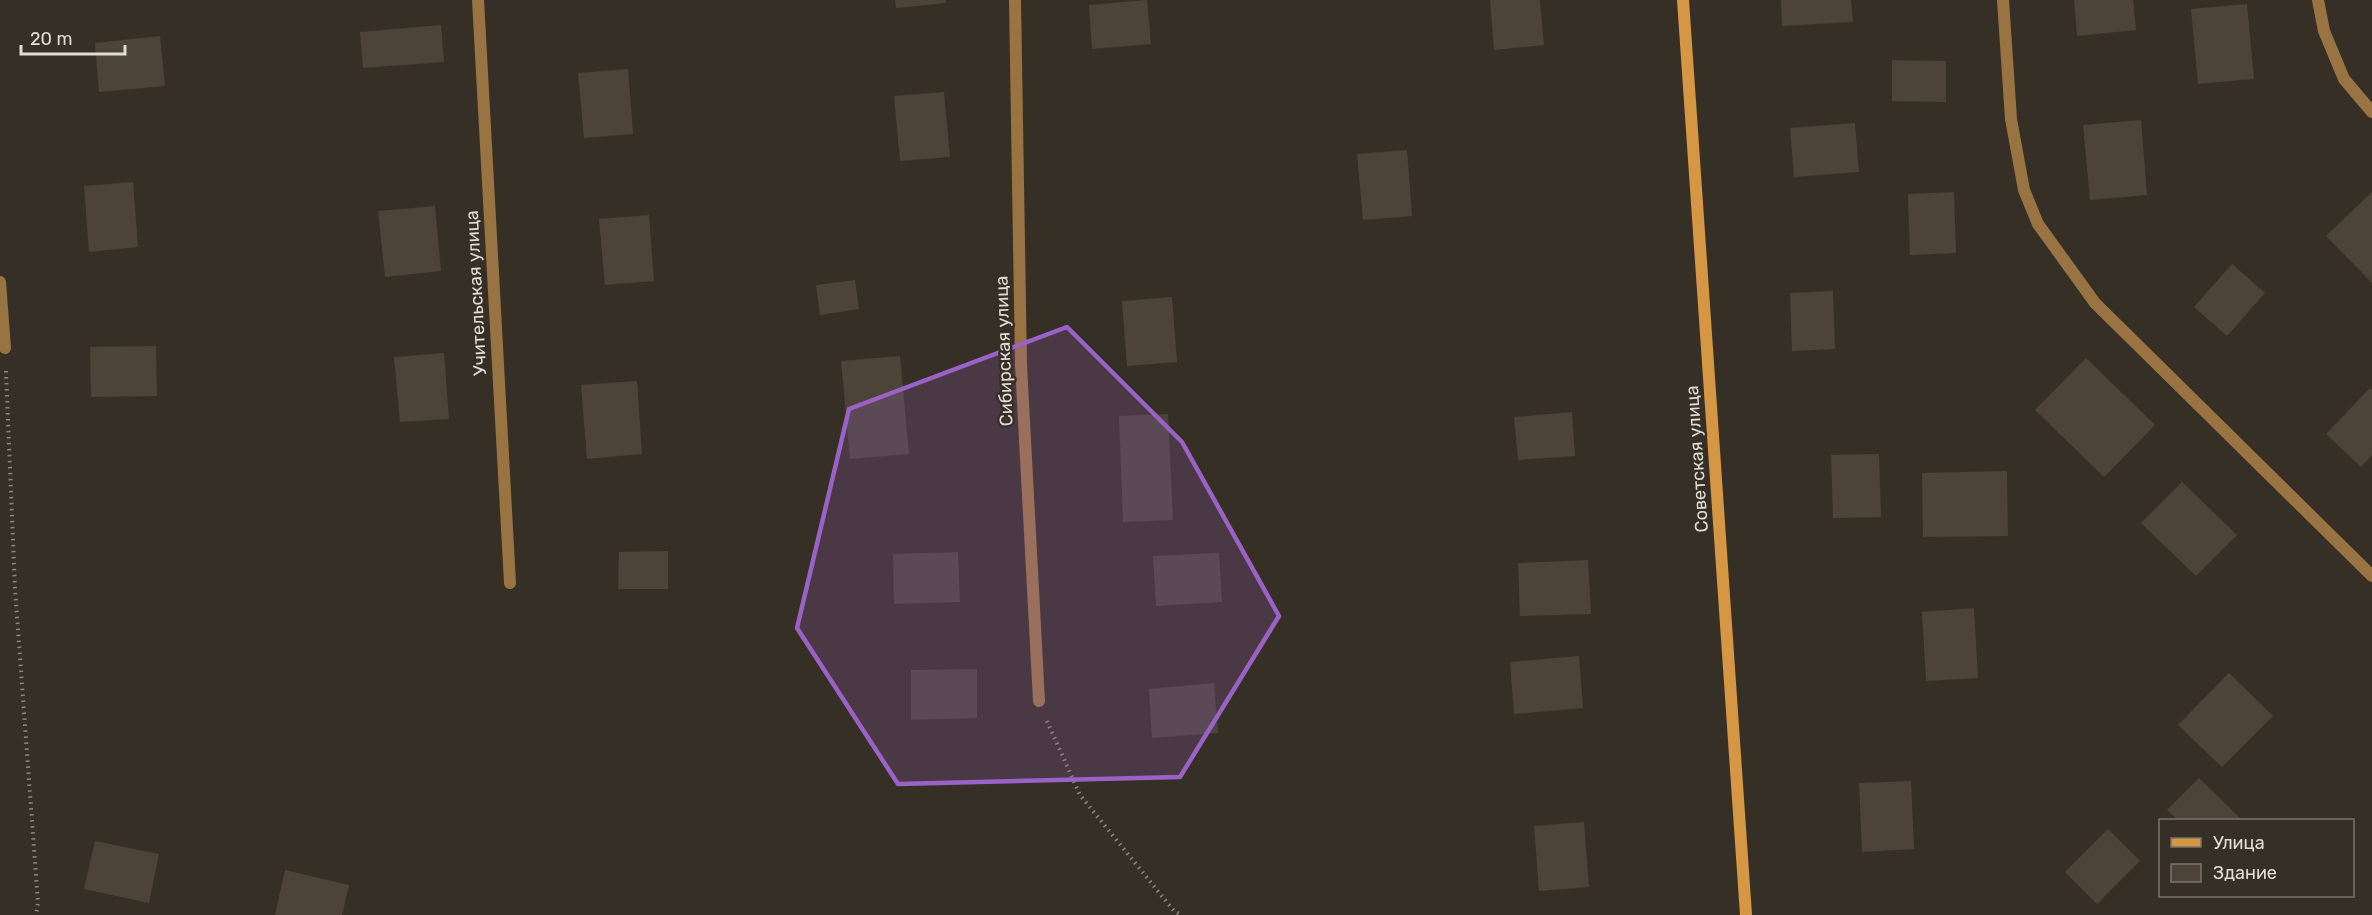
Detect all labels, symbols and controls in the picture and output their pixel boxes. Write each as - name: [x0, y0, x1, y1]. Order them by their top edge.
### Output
- scale bar: [21, 18, 124, 56]
- text: 20 m: [30, 28, 72, 50]
- street label: Учительская улица: [461, 210, 491, 376]
- street label: Сибирская улица: [990, 275, 1018, 427]
- street label: Советская улица: [1681, 385, 1713, 533]
- legend: [2159, 819, 2354, 897]
- text: Улица: [2213, 832, 2265, 854]
- text: Здание: [2213, 862, 2277, 884]

